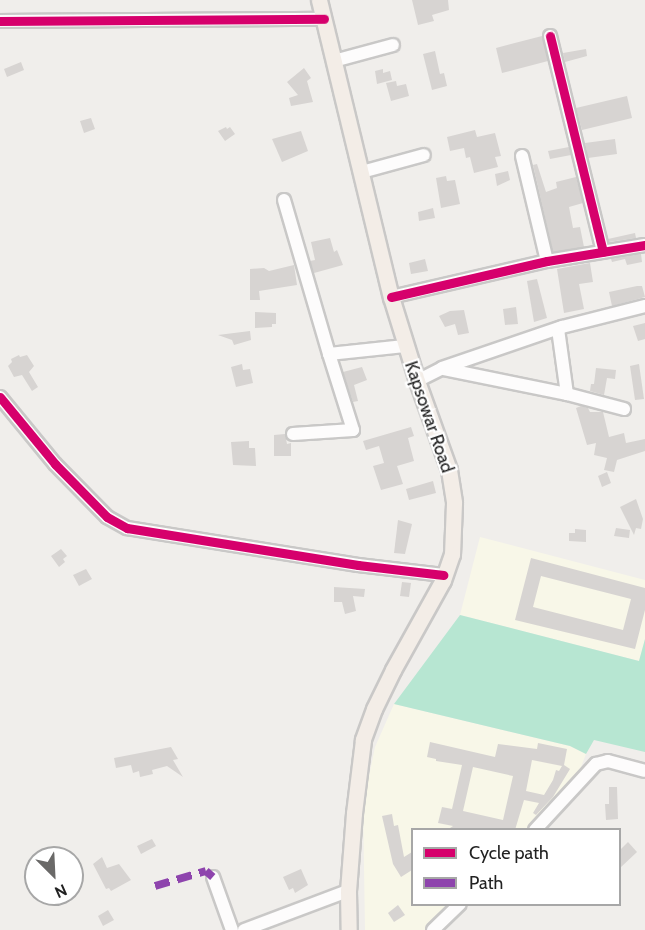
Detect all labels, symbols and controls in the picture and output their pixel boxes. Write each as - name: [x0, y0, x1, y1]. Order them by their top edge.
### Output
- street label: Kapsowar Road: [400, 358, 458, 476]
- legend: [411, 828, 621, 906]
- text: Cycle path: [469, 842, 549, 864]
- north arrow: [24, 846, 84, 906]
- text: Path: [469, 872, 503, 894]
- text: N: [52, 880, 70, 902]

